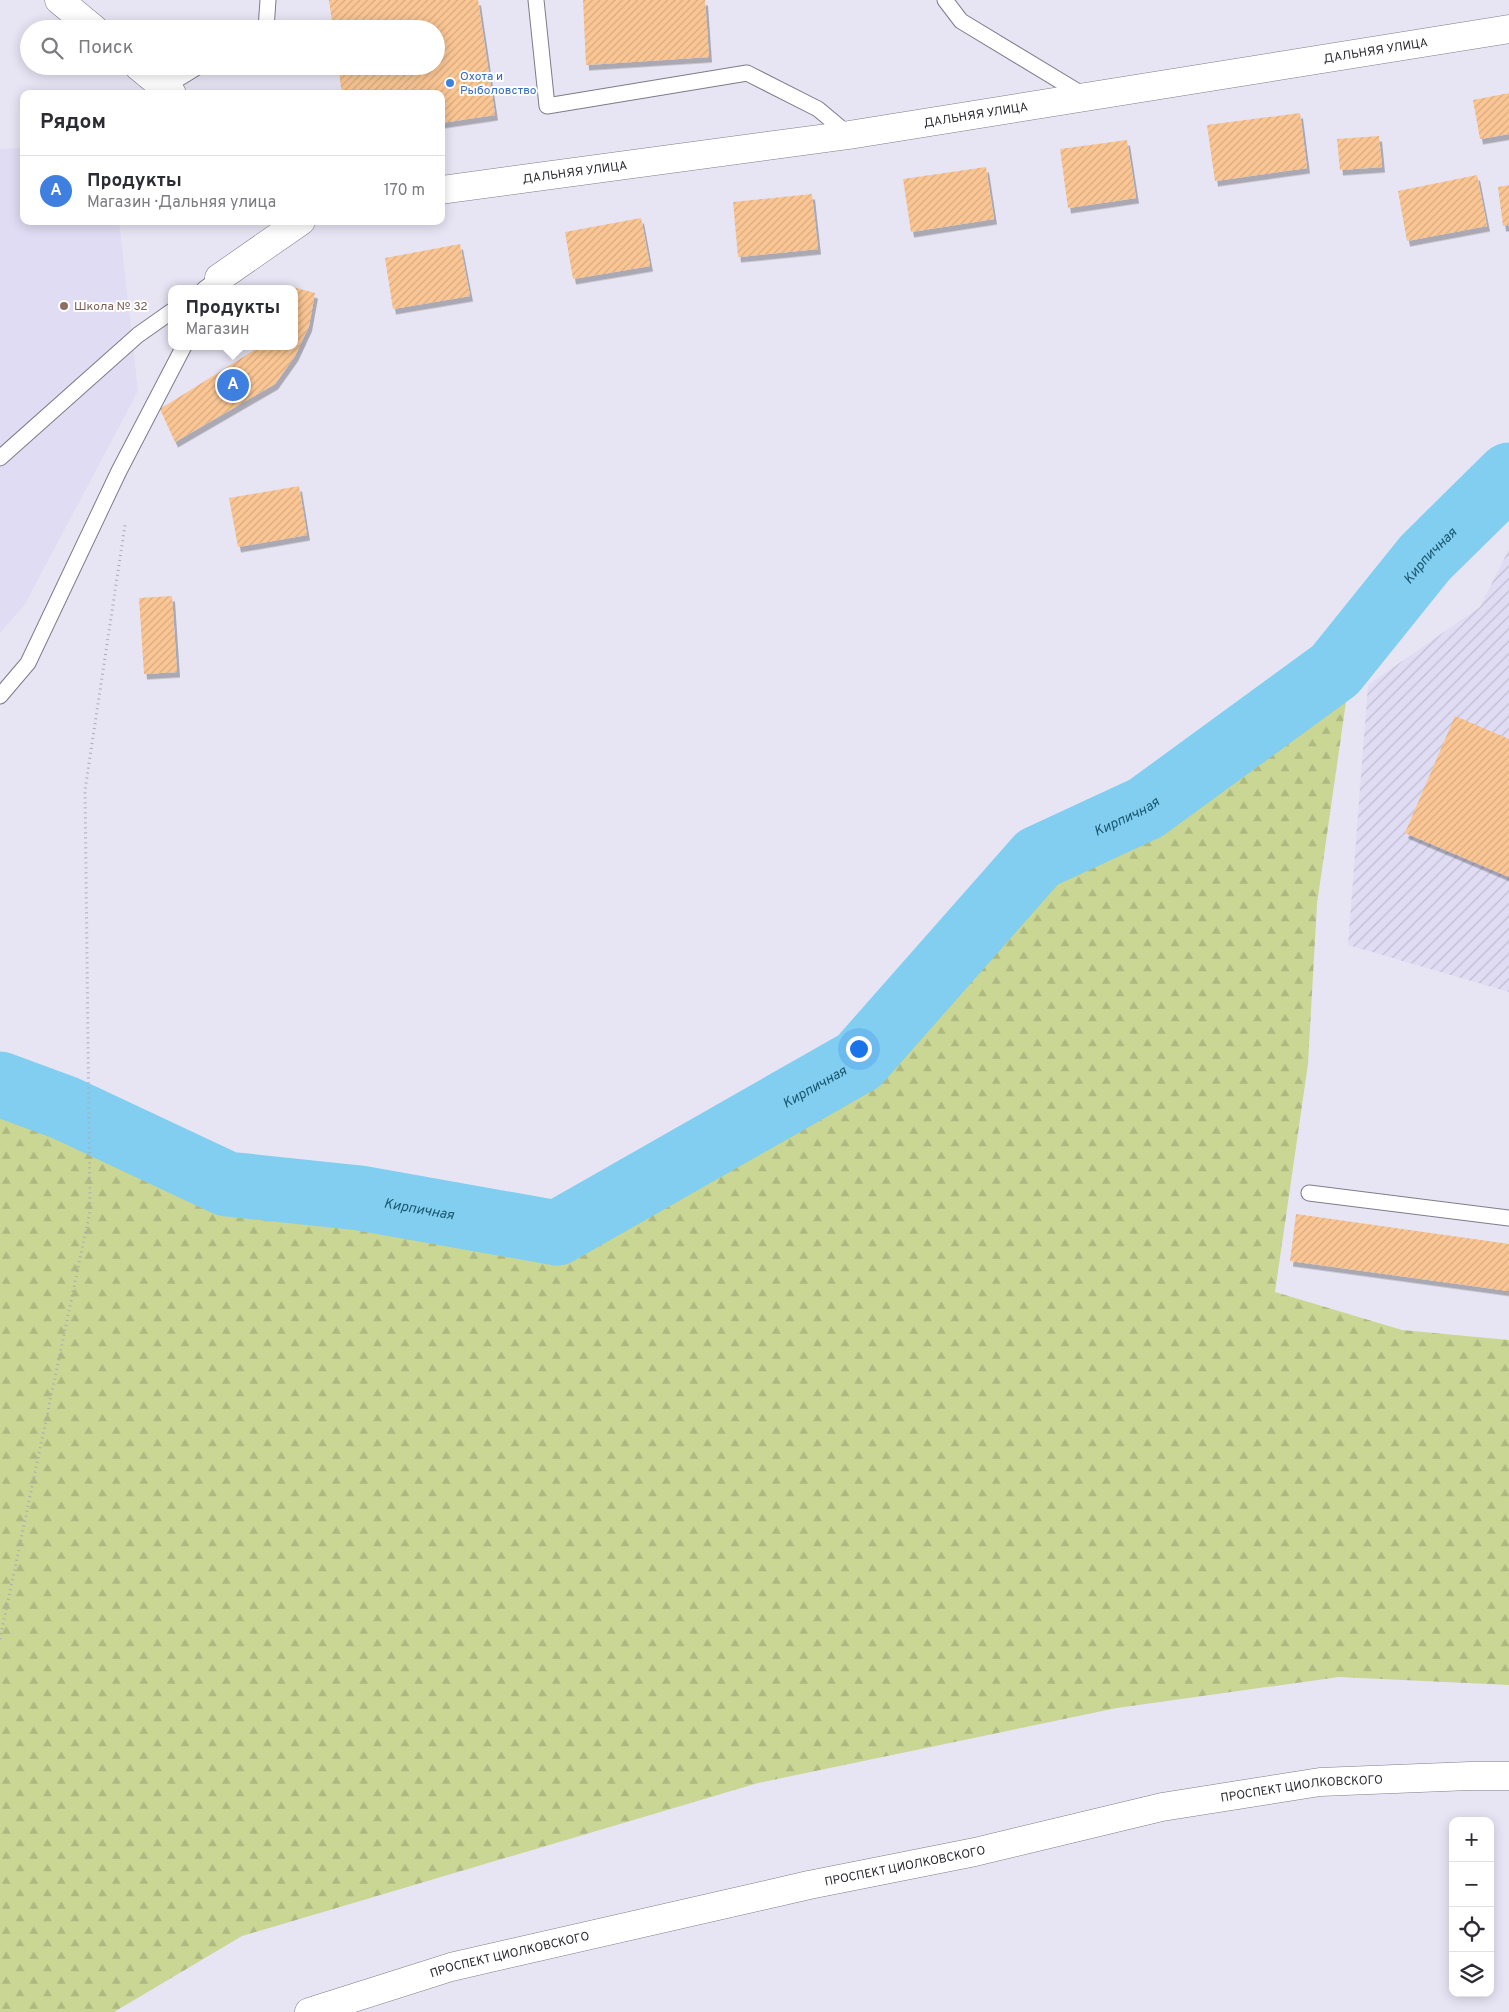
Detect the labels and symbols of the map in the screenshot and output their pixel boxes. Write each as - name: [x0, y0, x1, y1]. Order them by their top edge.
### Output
- street label: ДАЛЬНЯЯ УЛИЦА: [1322, 35, 1429, 68]
- place label: Охота и Рыболовство: [460, 69, 537, 99]
- marker: Охота и Рыболовство: [444, 77, 456, 89]
- street label: ДАЛЬНЯЯ УЛИЦА: [922, 99, 1029, 132]
- street label: ДАЛЬНЯЯ УЛИЦА: [522, 158, 628, 188]
- place label: Школа № 32: [74, 299, 148, 315]
- marker: Школа № 32: [58, 300, 70, 312]
- pin: A: [217, 366, 249, 404]
- water label: Кирпичная: [1400, 524, 1461, 588]
- water label: Кирпичная: [1092, 794, 1164, 841]
- your location: [846, 1036, 872, 1062]
- water label: Кирпичная: [780, 1063, 851, 1113]
- water label: Кирпичная: [382, 1195, 456, 1225]
- street label: ПРОСПЕКТ ЦИОЛКОВСКОГО: [1220, 1772, 1383, 1807]
- street label: ПРОСПЕКТ ЦИОЛКОВСКОГО: [823, 1843, 987, 1891]
- street label: ПРОСПЕКТ ЦИОЛКОВСКОГО: [428, 1929, 591, 1982]

